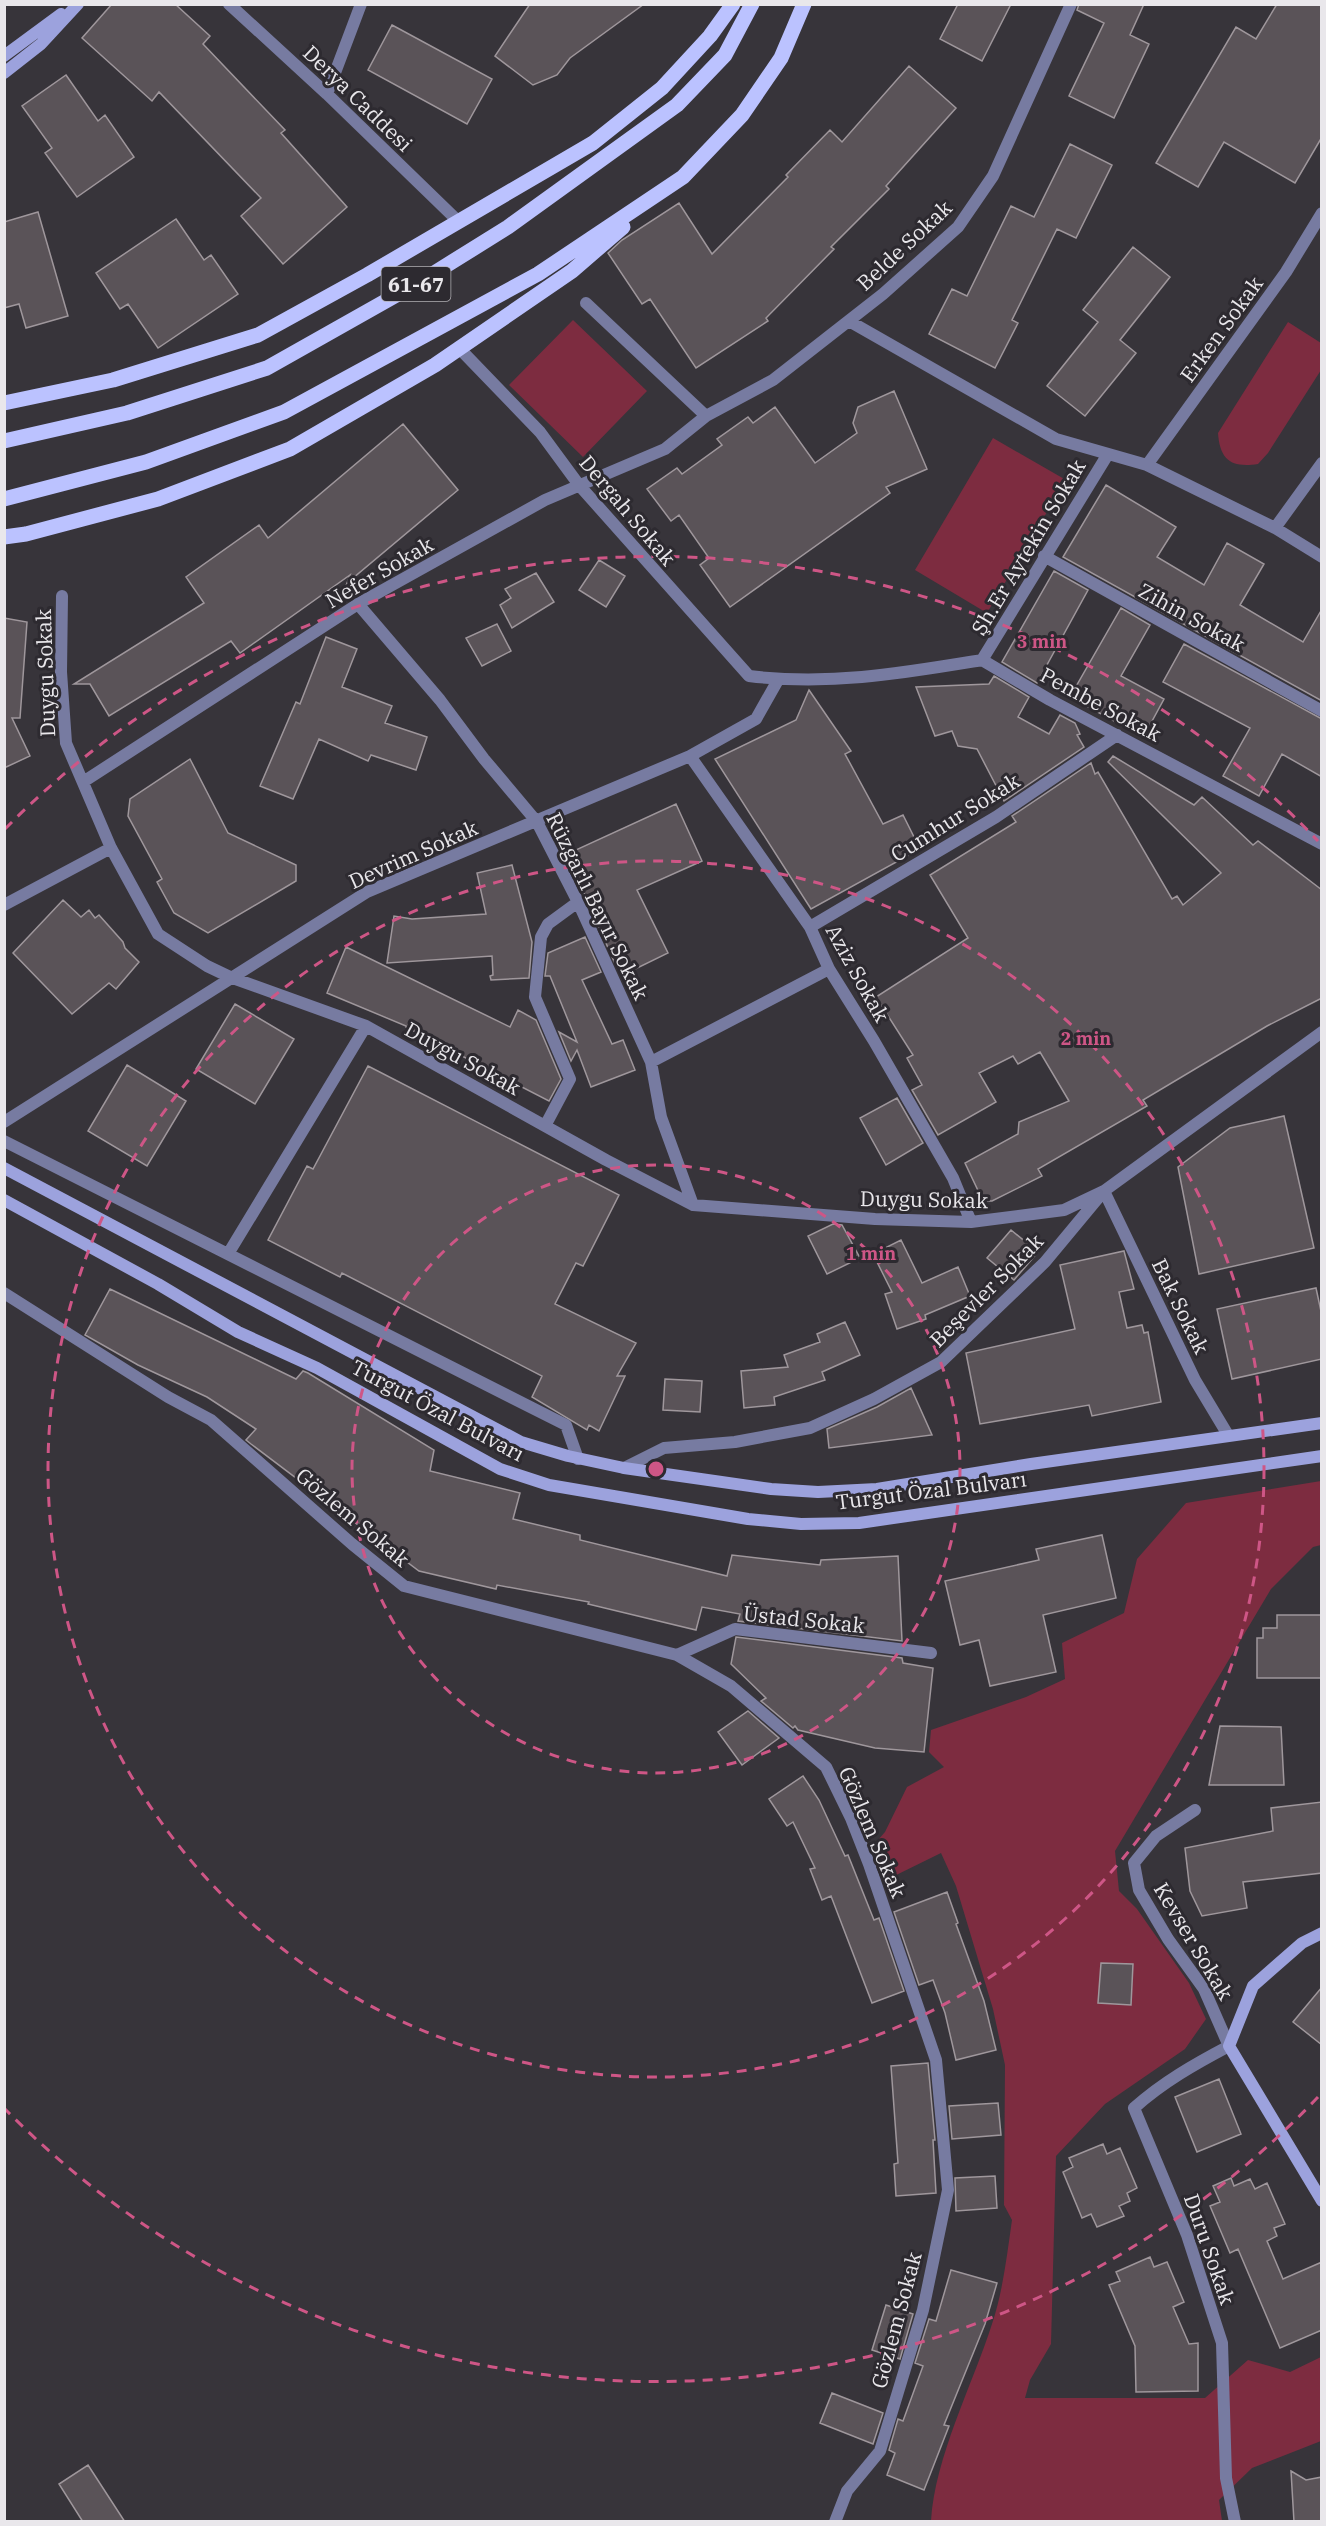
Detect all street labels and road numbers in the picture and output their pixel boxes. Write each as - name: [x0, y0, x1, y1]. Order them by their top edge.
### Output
- street label: Derya Caddesi: [297, 39, 419, 157]
- street label: Belde Sokak: [850, 193, 958, 296]
- road number: 61-67: [382, 267, 450, 301]
- street label: Erken Sokak: [1173, 270, 1269, 388]
- street label: Dergah Sokak: [573, 449, 683, 572]
- street label: Şh.Er Aytekin Sokak: [964, 453, 1092, 640]
- street label: Nefer Sokak: [320, 529, 439, 614]
- street label: Zihin Sokak: [1134, 576, 1251, 658]
- street label: Duygu Sokak: [29, 608, 61, 738]
- street label: Pembe Sokak: [1036, 660, 1167, 748]
- street label: Cumhur Sokak: [885, 766, 1025, 868]
- street label: Rüzgarlı Bayır Sokak: [540, 808, 656, 1005]
- street label: Devrim Sokak: [344, 813, 483, 895]
- street label: Aziz Sokak: [820, 919, 897, 1028]
- street label: Duygu Sokak: [400, 1015, 526, 1102]
- street label: Duygu Sokak: [860, 1184, 989, 1214]
- street label: Beşevler Sokak: [923, 1227, 1049, 1353]
- street label: Bak Sokak: [1146, 1254, 1216, 1359]
- street label: Turgut Özal Bulvarı: [347, 1353, 529, 1467]
- street label: Gözlem Sokak: [290, 1461, 416, 1573]
- street label: Turgut Özal Bulvarı: [834, 1464, 1028, 1516]
- street label: Üstad Sokak: [742, 1599, 867, 1639]
- street label: Gözlem Sokak: [833, 1762, 914, 1903]
- street label: Kevser Sokak: [1148, 1877, 1241, 2006]
- street label: Duru Sokak: [1178, 2190, 1242, 2309]
- street label: Gözlem Sokak: [864, 2248, 928, 2391]

